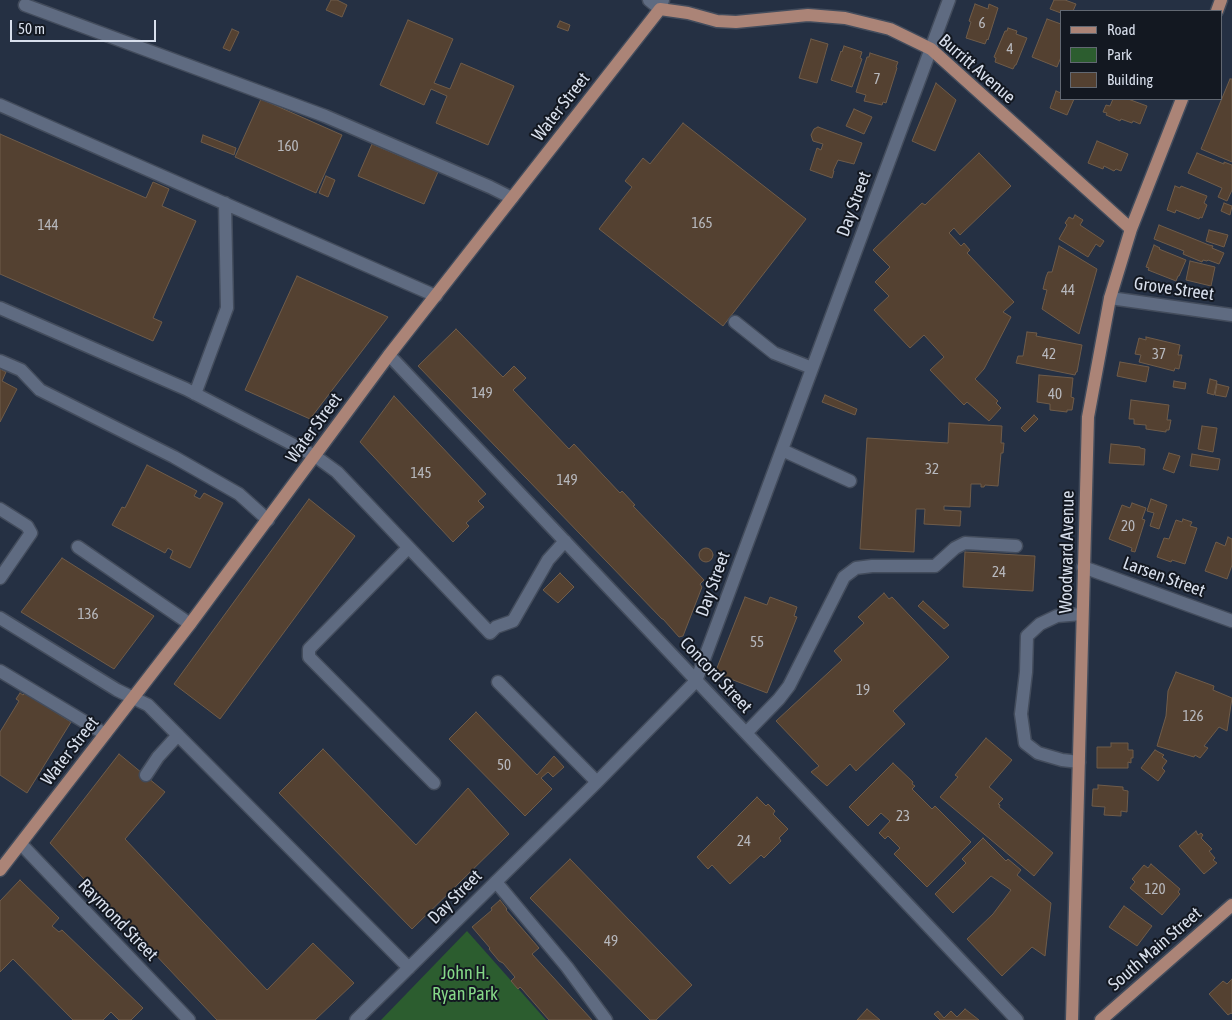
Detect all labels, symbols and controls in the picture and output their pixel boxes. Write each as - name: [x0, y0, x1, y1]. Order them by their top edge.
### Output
- scale bar: [12, 10, 159, 42]
- legend: [1060, 10, 1222, 100]
- house number: 6: [978, 14, 986, 32]
- text: 50 m: [18, 20, 45, 37]
- text: Road: [1107, 21, 1136, 38]
- street label: Burritt Avenue: [934, 30, 1020, 108]
- house number: 4: [1006, 40, 1014, 58]
- text: Park: [1107, 46, 1132, 63]
- street label: Water Street: [527, 68, 595, 146]
- house number: 7: [873, 70, 881, 88]
- text: Building: [1107, 71, 1153, 88]
- house number: 160: [277, 137, 299, 155]
- street label: Day Street: [832, 168, 876, 240]
- house number: 165: [691, 214, 713, 232]
- house number: 144: [37, 216, 59, 234]
- street label: Grove Street: [1133, 273, 1215, 305]
- house number: 44: [1061, 281, 1075, 299]
- house number: 42: [1042, 345, 1056, 363]
- house number: 37: [1152, 345, 1166, 363]
- house number: 149: [471, 384, 493, 402]
- house number: 40: [1048, 385, 1062, 403]
- street label: Water Street: [281, 389, 347, 467]
- house number: 32: [925, 460, 939, 478]
- house number: 145: [410, 464, 432, 482]
- house number: 149: [556, 471, 578, 489]
- street label: Woodward Avenue: [1055, 490, 1079, 614]
- house number: 20: [1121, 517, 1135, 535]
- street label: Day Street: [691, 548, 735, 620]
- street label: Larsen Street: [1120, 552, 1208, 602]
- house number: 24: [992, 563, 1006, 581]
- house number: 136: [77, 605, 99, 623]
- street label: Concord Street: [675, 632, 757, 718]
- house number: 55: [750, 633, 764, 651]
- house number: 19: [856, 681, 870, 699]
- house number: 126: [1182, 707, 1204, 725]
- street label: Water Street: [36, 712, 104, 790]
- house number: 50: [497, 756, 511, 774]
- house number: 23: [896, 807, 910, 825]
- house number: 24: [737, 832, 751, 850]
- street label: Day Street: [423, 865, 487, 929]
- street label: Raymond Street: [74, 875, 162, 965]
- house number: 120: [1144, 880, 1166, 898]
- street label: South Main Street: [1104, 903, 1206, 995]
- house number: 49: [604, 932, 618, 950]
- park label: John H. Ryan Park: [432, 962, 498, 1004]

